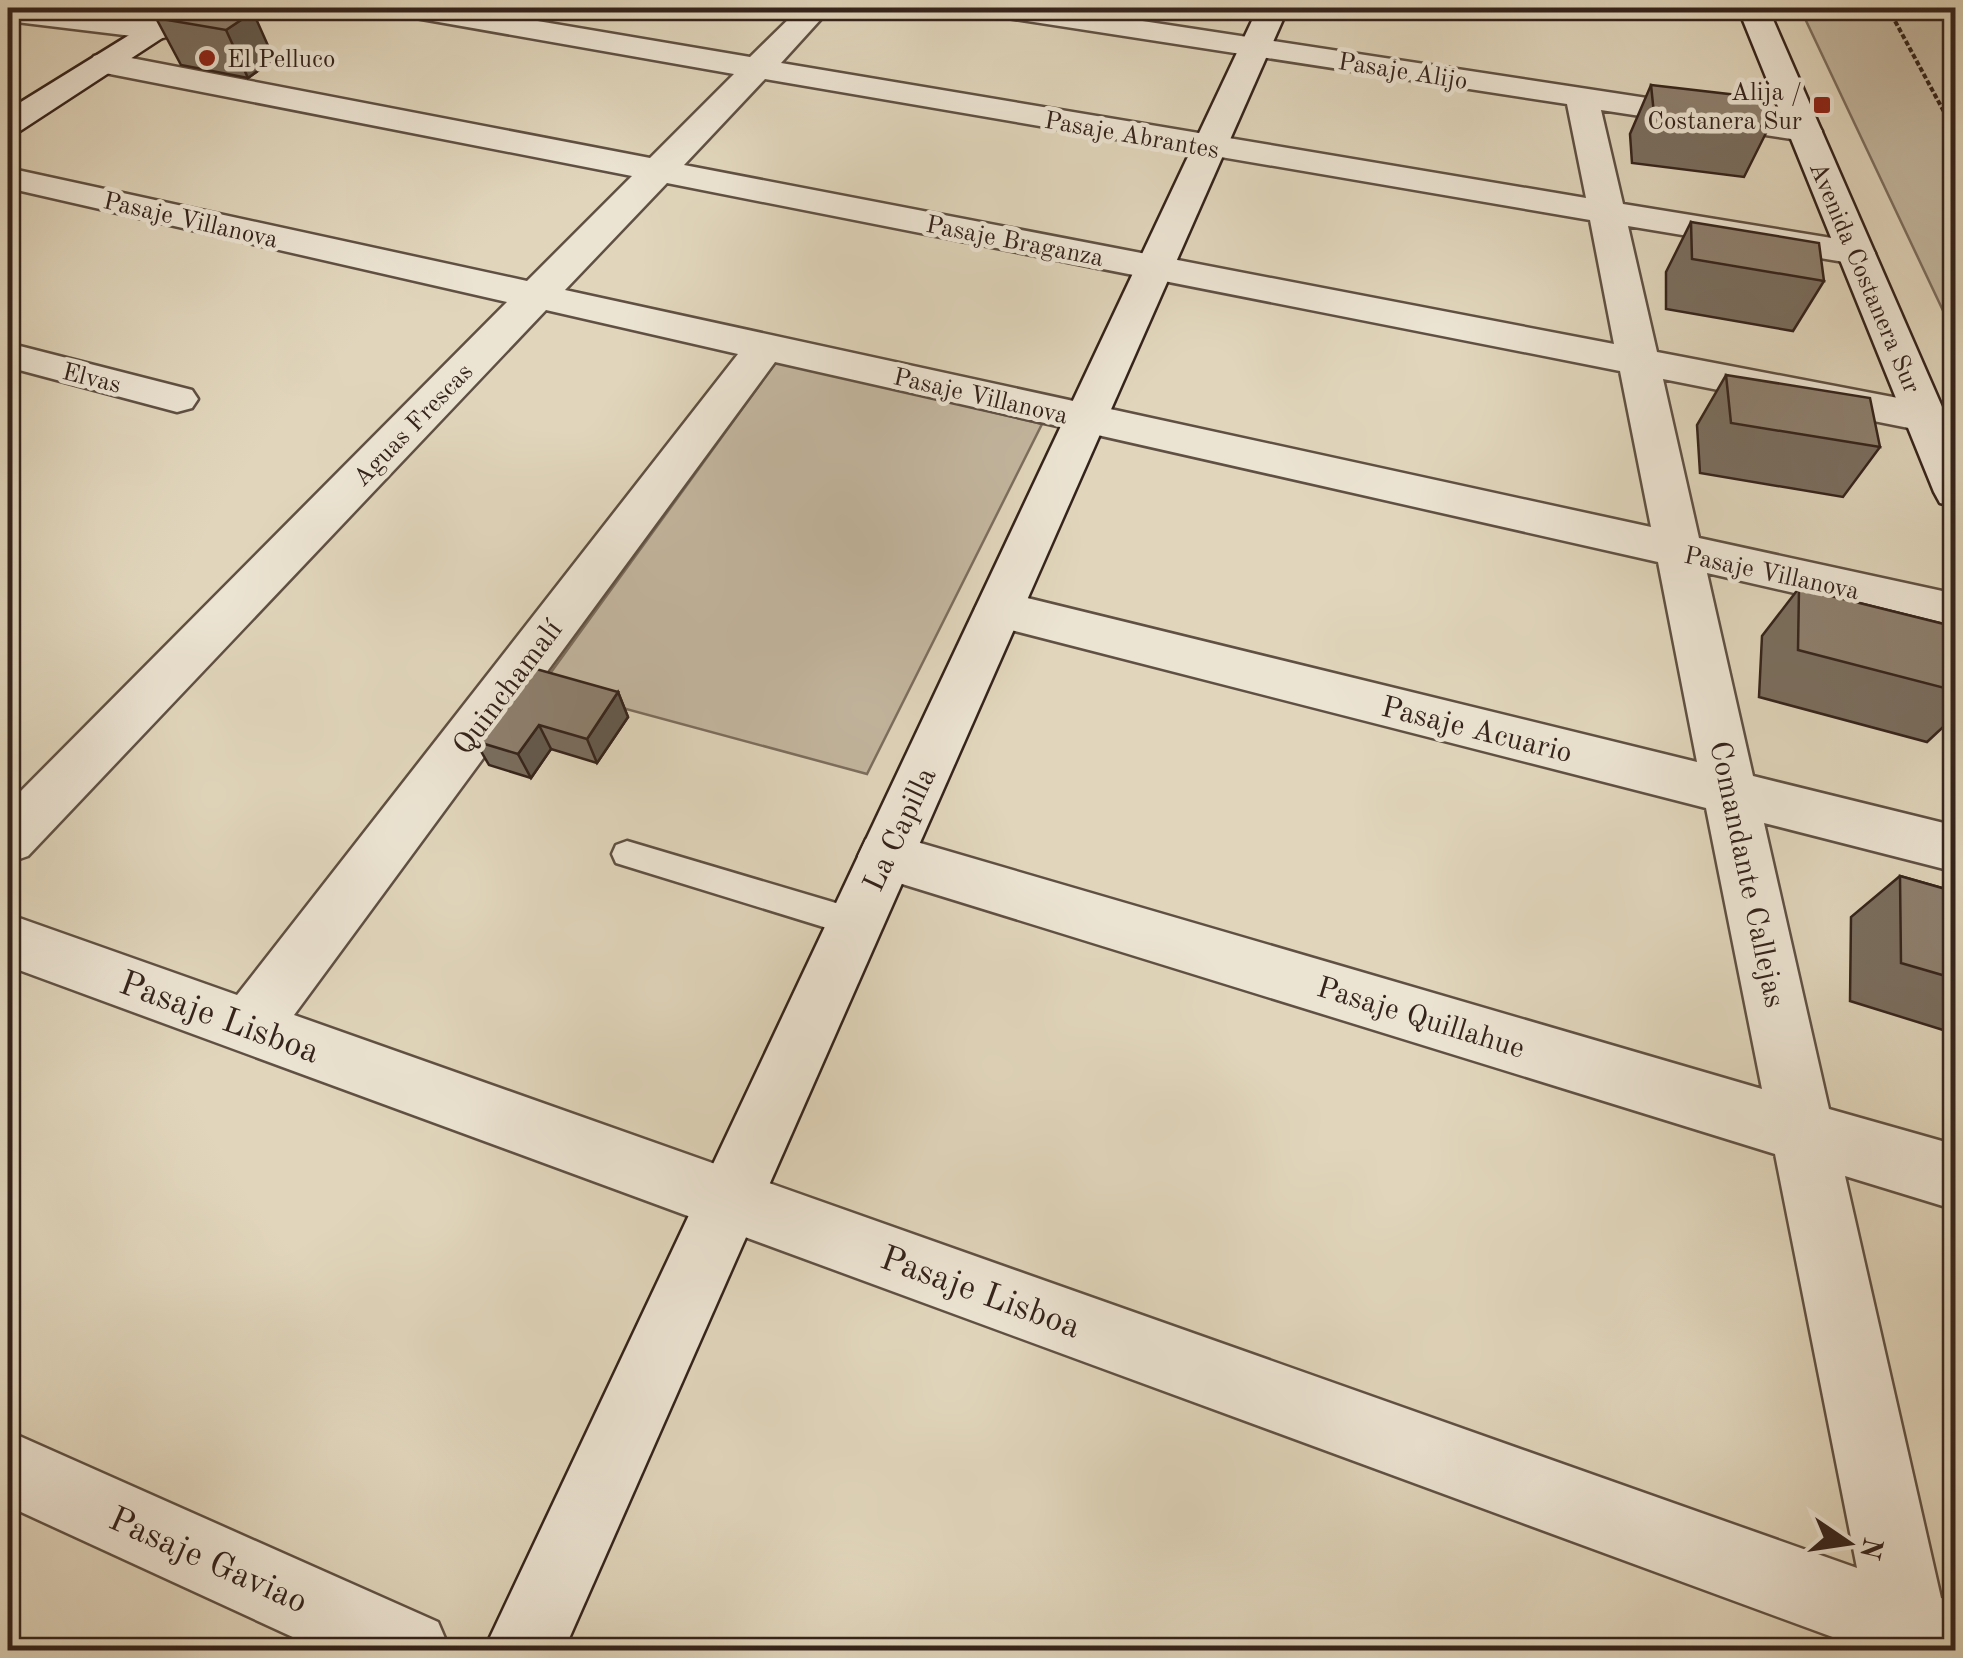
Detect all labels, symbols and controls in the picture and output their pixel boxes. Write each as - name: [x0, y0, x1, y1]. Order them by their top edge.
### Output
- marker: El Pelluco: [196, 47, 218, 69]
- place label: El Pelluco: [227, 48, 335, 73]
- street label: Pasaje Alijo: [1336, 50, 1469, 95]
- place label: Alija / Costanera Sur: [1647, 81, 1802, 135]
- marker: Alija / Costanera Sur: [1811, 94, 1833, 116]
- street label: Pasaje Abrantes: [1042, 109, 1221, 164]
- street label: Avenida Costanera Sur: [1804, 159, 1924, 397]
- street label: Pasaje Villanova: [101, 189, 280, 254]
- street label: Pasaje Braganza: [924, 213, 1106, 272]
- street label: Elvas: [59, 360, 123, 399]
- street label: Aguas Frescas: [349, 360, 478, 492]
- street label: Pasaje Villanova: [891, 365, 1070, 430]
- street label: Pasaje Villanova: [1682, 544, 1861, 605]
- street label: Quinchamalí: [448, 614, 569, 761]
- street label: Pasaje Acuario: [1378, 693, 1575, 769]
- street label: Comandante Callejas: [1703, 738, 1789, 1010]
- street label: La Capilla: [859, 763, 943, 896]
- street label: Pasaje Lisboa: [115, 966, 324, 1071]
- street label: Pasaje Quillahue: [1313, 973, 1528, 1065]
- street label: Pasaje Lisboa: [876, 1241, 1085, 1346]
- north arrow: [1798, 1493, 1898, 1593]
- street label: Pasaje Gaviao: [104, 1502, 312, 1621]
- text: N: [1853, 1534, 1885, 1562]

